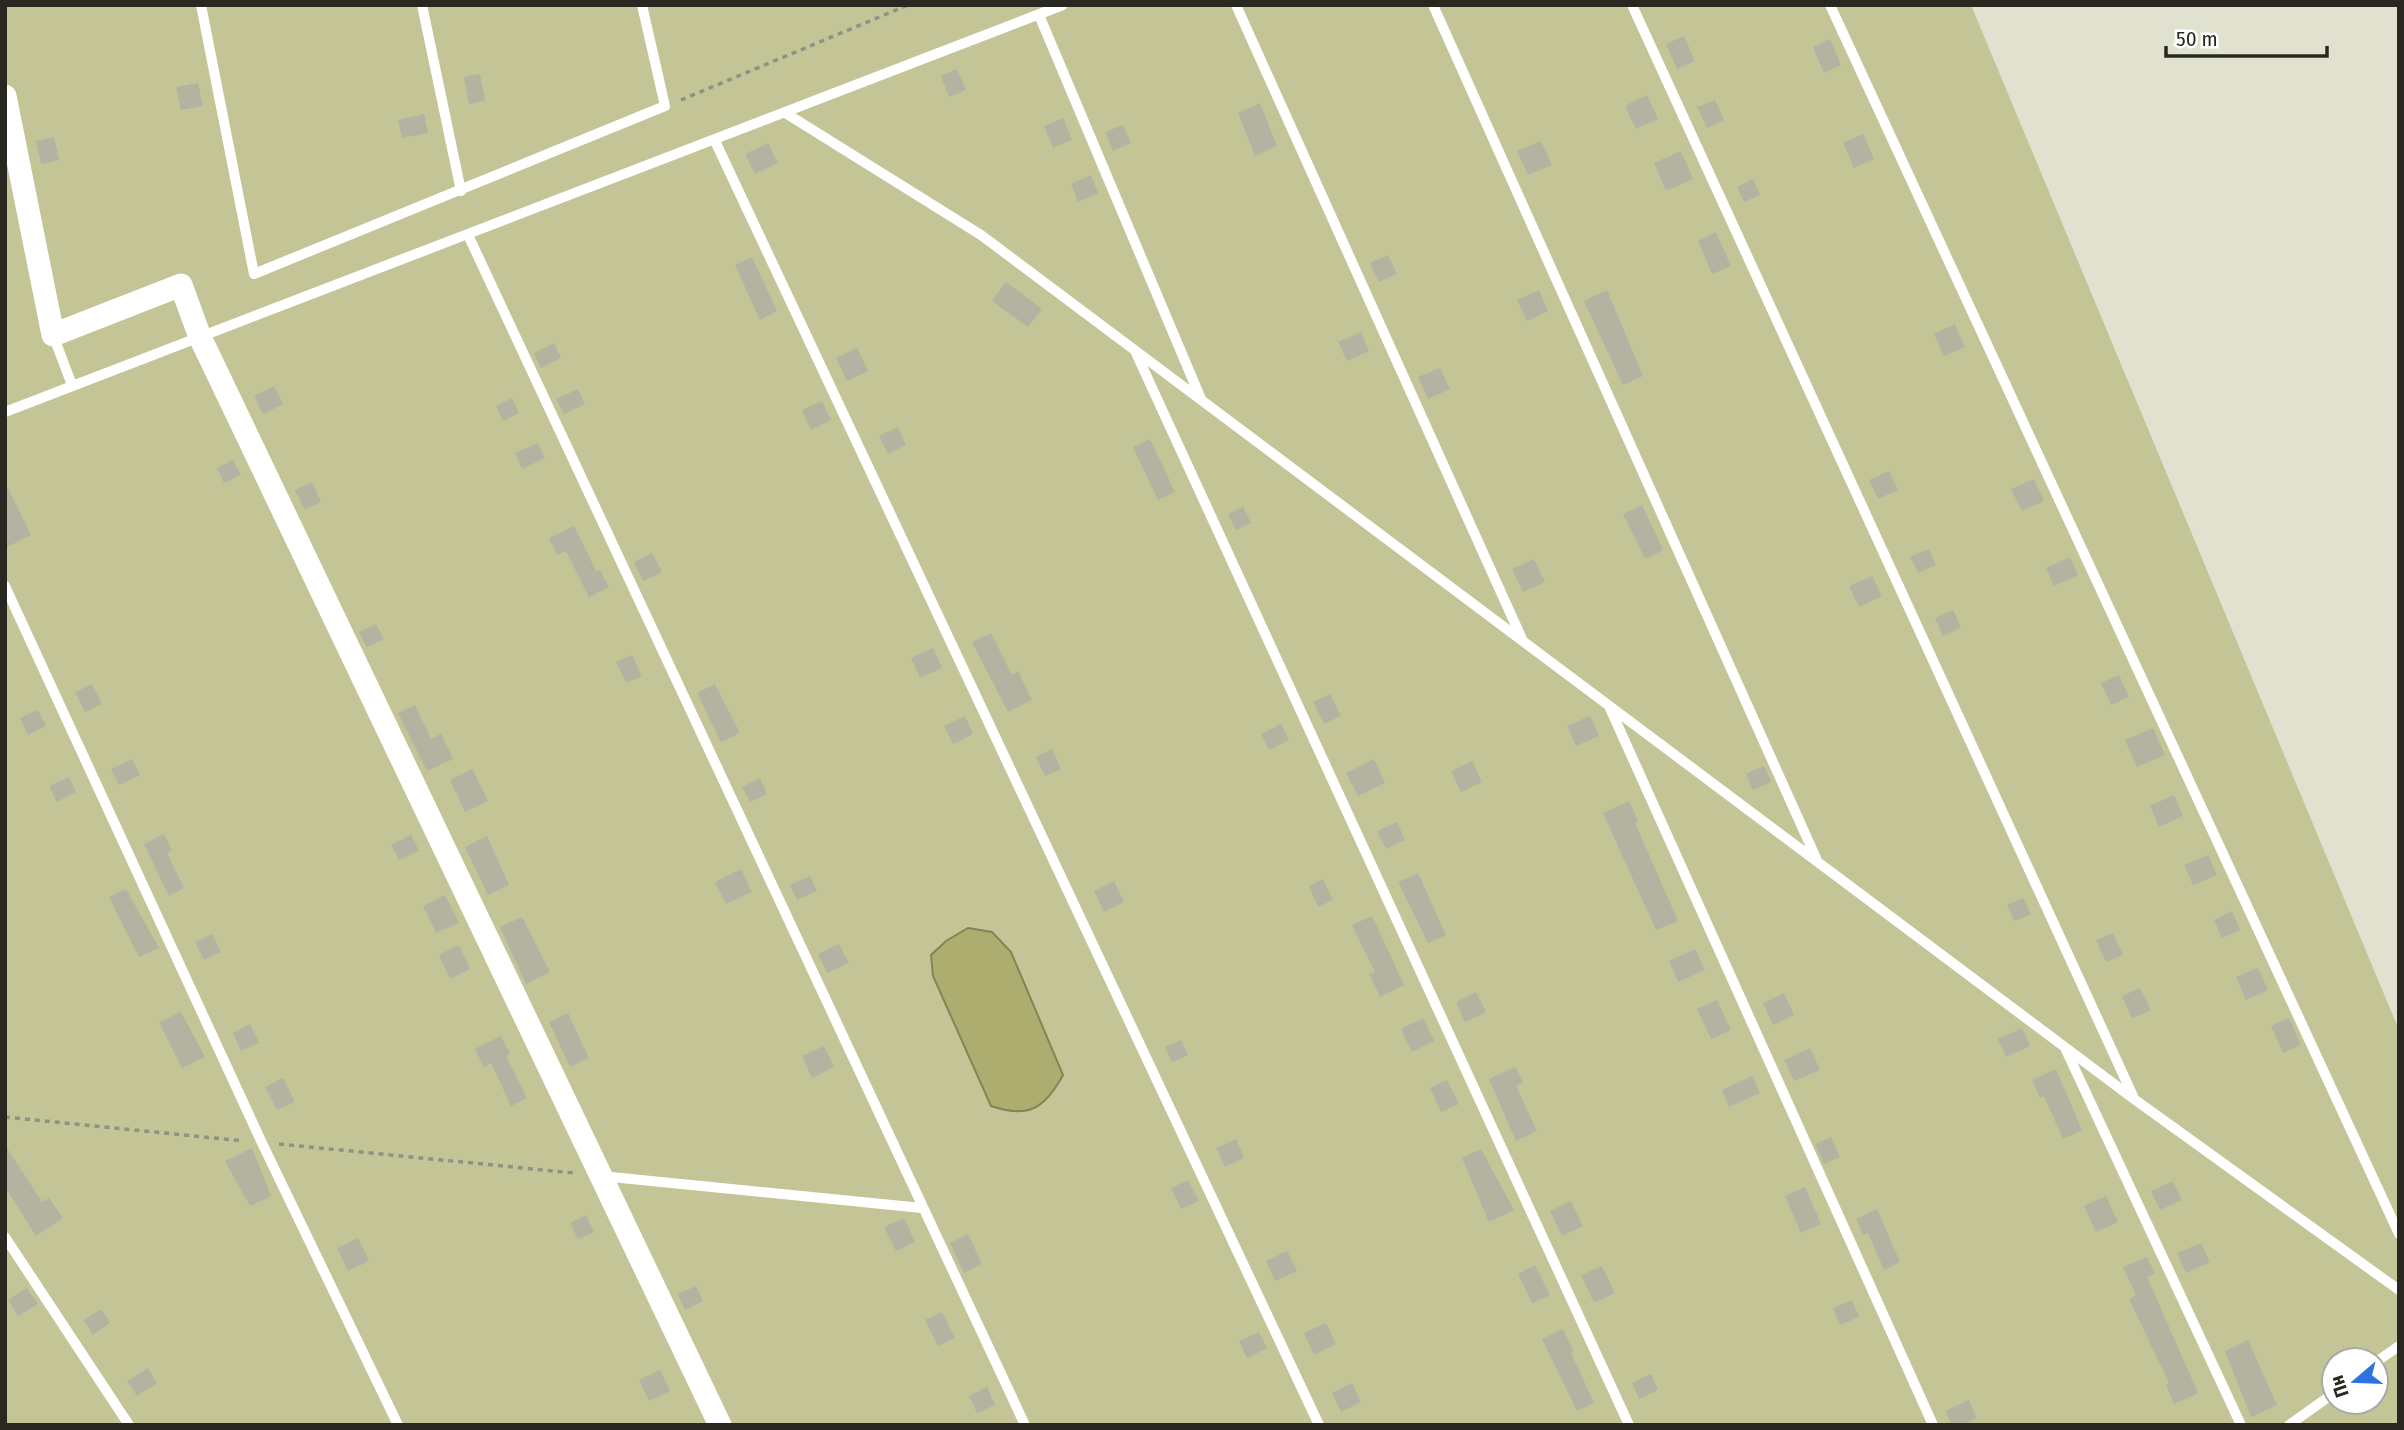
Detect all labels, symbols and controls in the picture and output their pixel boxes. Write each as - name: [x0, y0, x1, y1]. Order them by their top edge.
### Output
- scale bar: [2166, 14, 2327, 58]
- text: 50 m: [2176, 26, 2218, 52]
- north arrow: [2320, 1346, 2390, 1416]
- text: Пн: [2325, 1372, 2354, 1400]

